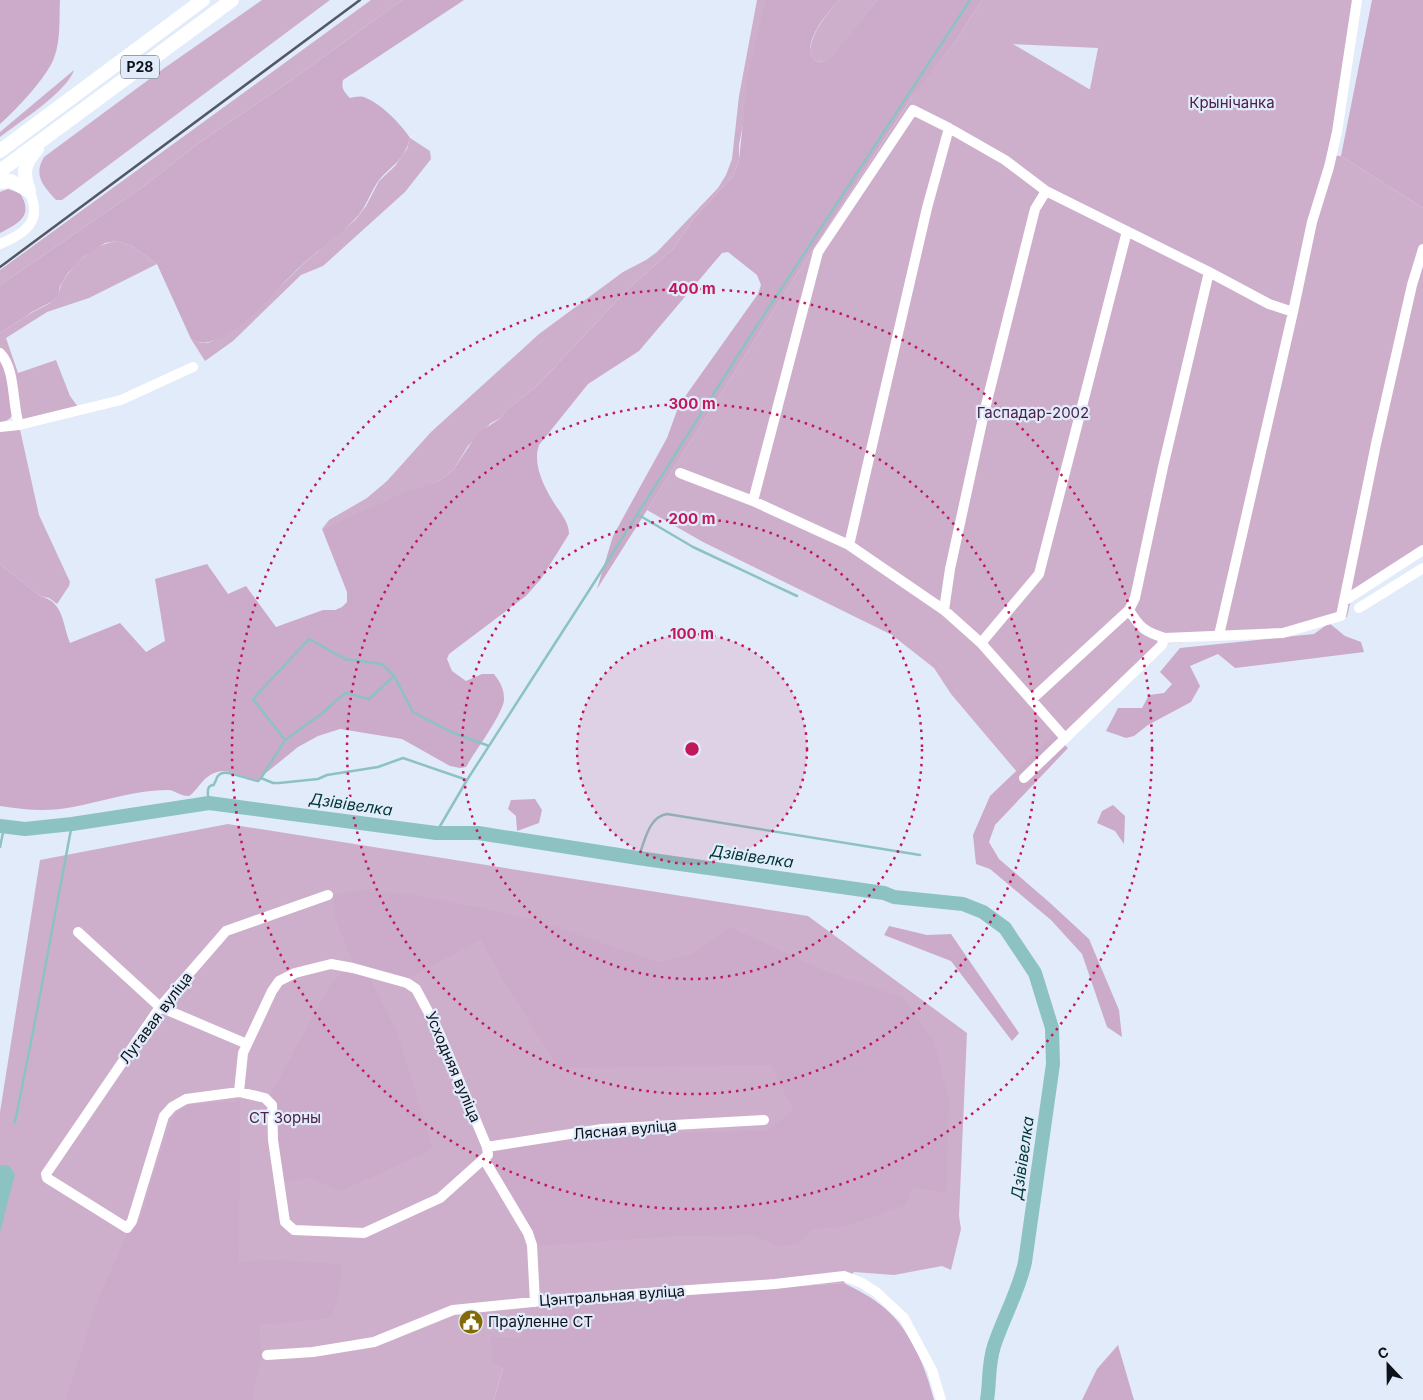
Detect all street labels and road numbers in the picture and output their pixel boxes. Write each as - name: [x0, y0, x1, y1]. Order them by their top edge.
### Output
- road number: Р28: [121, 56, 159, 78]
- street label: Лугавая вуліца: [115, 968, 196, 1067]
- street label: Усходняя вуліца: [422, 1009, 485, 1125]
- street label: Лясная вуліца: [572, 1116, 677, 1143]
- street label: Цэнтральная вуліца: [539, 1281, 685, 1310]

